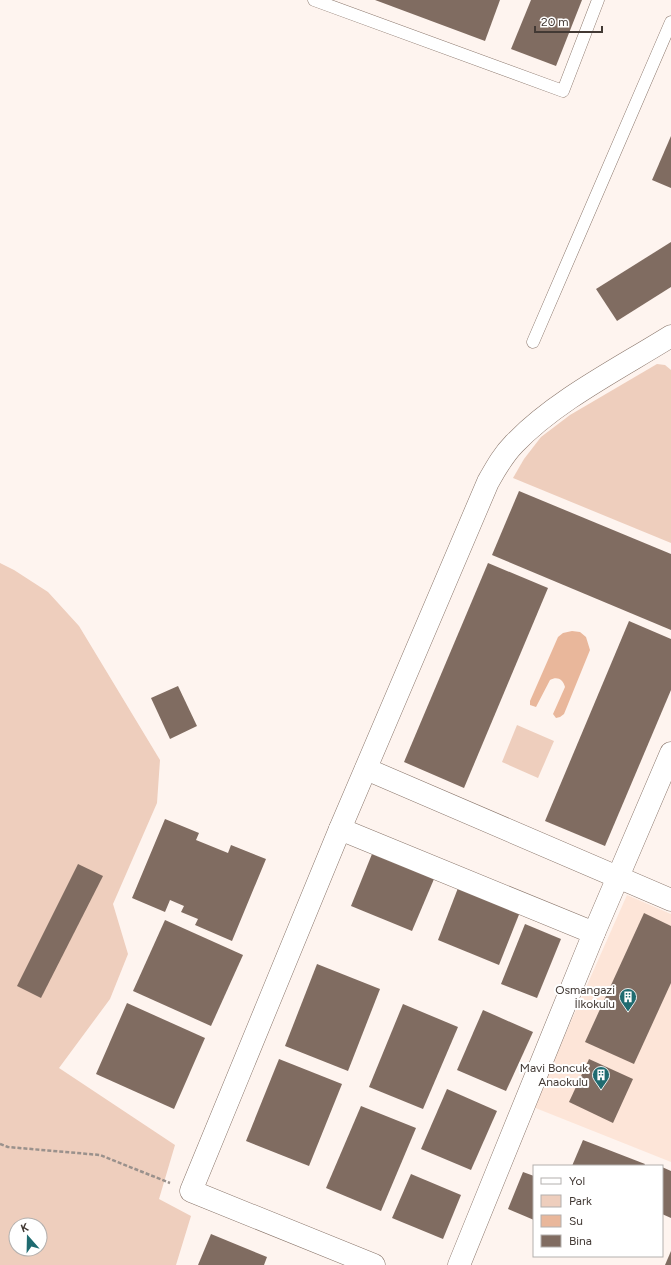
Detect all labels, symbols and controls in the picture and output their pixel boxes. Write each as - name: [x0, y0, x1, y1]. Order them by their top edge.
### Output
- scale bar: [535, 8, 602, 34]
- text: 20 m: [541, 15, 569, 29]
- place label: Osmangazi İlkokulu: [555, 983, 615, 1011]
- building icon: Osmangazi İlkokulu: [618, 987, 638, 1012]
- place label: Mavi Boncuk Anaokulu: [520, 1061, 588, 1089]
- building icon: Mavi Boncuk Anaokulu: [591, 1065, 611, 1090]
- legend: [533, 1165, 663, 1257]
- text: Yol: [569, 1174, 585, 1188]
- text: Park: [569, 1194, 592, 1208]
- text: Su: [569, 1214, 583, 1228]
- north arrow: [8, 1217, 48, 1257]
- text: K: [19, 1220, 31, 1235]
- text: Bina: [569, 1234, 592, 1248]

